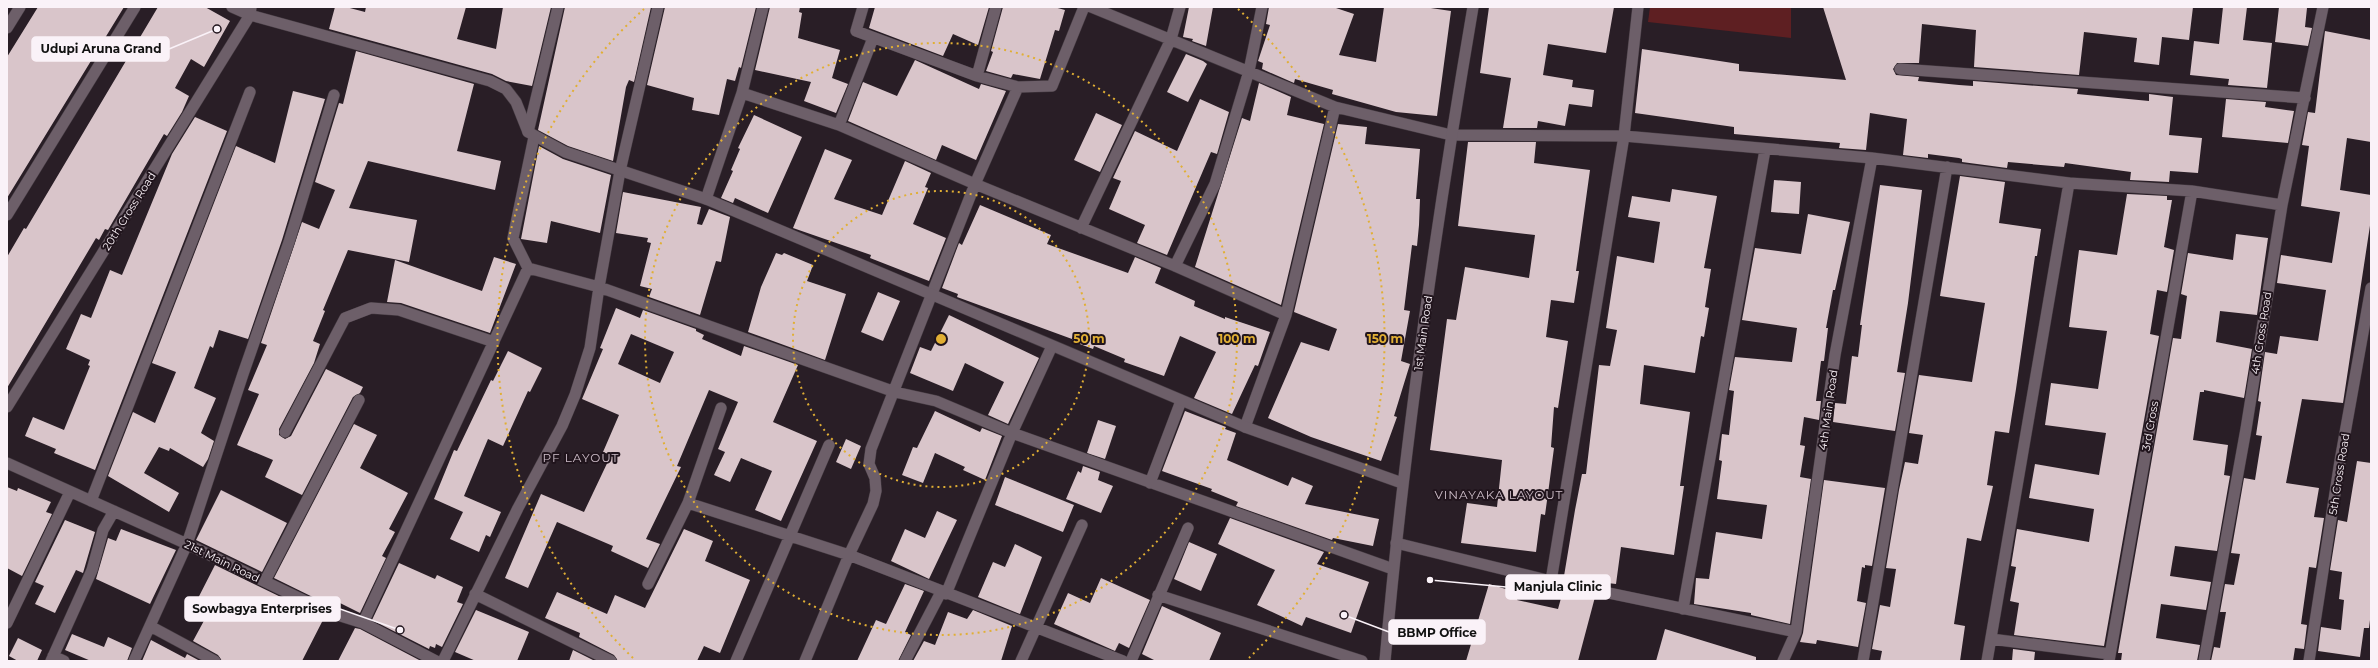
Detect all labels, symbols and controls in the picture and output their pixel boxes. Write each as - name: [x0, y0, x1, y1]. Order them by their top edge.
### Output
- callout: Udupi Aruna Grand: [32, 37, 169, 61]
- text: Udupi Aruna Grand: [41, 41, 162, 56]
- street label: 20th Cross Road: [99, 169, 159, 253]
- street label: 4th Cross Road: [2248, 291, 2274, 375]
- street label: 1st Main Road: [1411, 295, 1435, 371]
- text: 50 m: [1073, 331, 1105, 346]
- text: 100 m: [1219, 331, 1255, 346]
- text: 150 m: [1367, 331, 1403, 346]
- centre of rings: [934, 332, 948, 346]
- street label: 4th Main Road: [1815, 369, 1841, 451]
- street label: 3rd Cross: [2139, 399, 2161, 452]
- street label: 5th Cross Road: [2326, 432, 2352, 516]
- district label: PF LAYOUT: [543, 450, 619, 465]
- district label: VINAYAKA LAYOUT: [1435, 487, 1563, 502]
- street label: 21st Main Road: [182, 537, 262, 585]
- callout: Manjula Clinic: [1506, 575, 1610, 599]
- text: Manjula Clinic: [1514, 579, 1602, 594]
- callout: Sowbagya Enterprises: [185, 597, 340, 621]
- text: Sowbagya Enterprises: [192, 601, 332, 616]
- callout: BBMP Office: [1389, 620, 1485, 644]
- text: BBMP Office: [1397, 625, 1477, 640]

